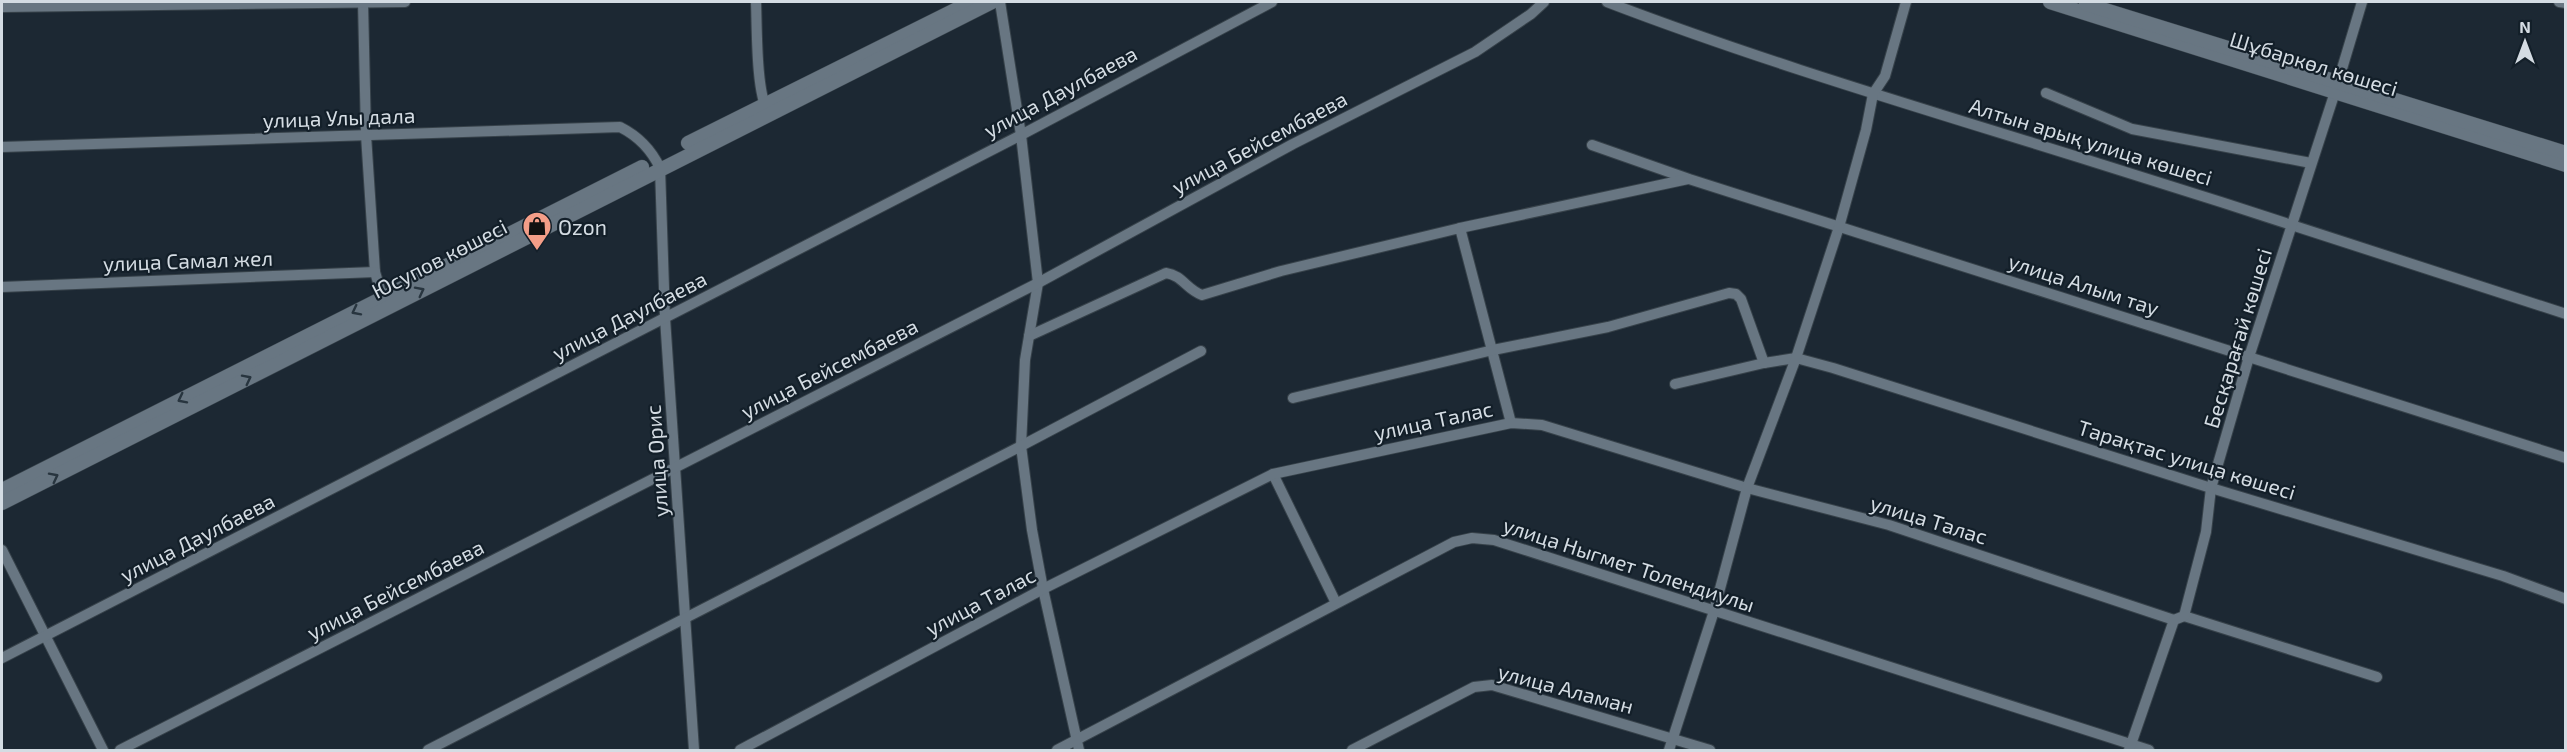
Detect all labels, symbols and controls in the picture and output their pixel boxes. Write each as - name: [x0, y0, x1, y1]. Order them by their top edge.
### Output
- north arrow: [2495, 12, 2555, 72]
- text: N: [2519, 17, 2531, 36]
- street label: Шұбаркөл көшесі: [2227, 26, 2401, 100]
- street label: улица Даулбаева: [979, 40, 1141, 143]
- street label: улица Бейсембаева: [1167, 85, 1351, 200]
- street label: Алтын арық улица көшесі: [1966, 92, 2216, 191]
- street label: улица Улы дала: [262, 102, 416, 133]
- shop icon: Ozon: [521, 210, 553, 252]
- street label: Юсупов көшесі: [367, 213, 511, 304]
- place label: Ozon: [558, 214, 607, 239]
- street label: улица Самал жел: [102, 245, 274, 276]
- street label: Бесқарағай көшесі: [2198, 245, 2276, 431]
- street label: улица Алым тау: [2005, 248, 2162, 321]
- street label: улица Даулбаева: [548, 265, 711, 366]
- one-way arrow: [414, 287, 425, 298]
- one-way arrow: [351, 304, 362, 315]
- street label: улица Бейсембаева: [736, 313, 922, 424]
- one-way arrow: [240, 375, 251, 387]
- one-way arrow: [177, 392, 188, 403]
- street label: улица Талас: [1371, 395, 1495, 446]
- street label: улица Орис: [640, 404, 673, 518]
- street label: Тарақтас улица көшесі: [2075, 414, 2299, 505]
- one-way arrow: [47, 472, 58, 484]
- street label: улица Даулбаева: [116, 487, 279, 588]
- street label: улица Талас: [1867, 489, 1990, 550]
- street label: улица Ныгмет Толендиулы: [1500, 511, 1758, 617]
- street label: улица Бейсембаева: [302, 534, 488, 645]
- street label: улица Талас: [921, 562, 1040, 641]
- street label: улица Аламан: [1495, 658, 1637, 719]

